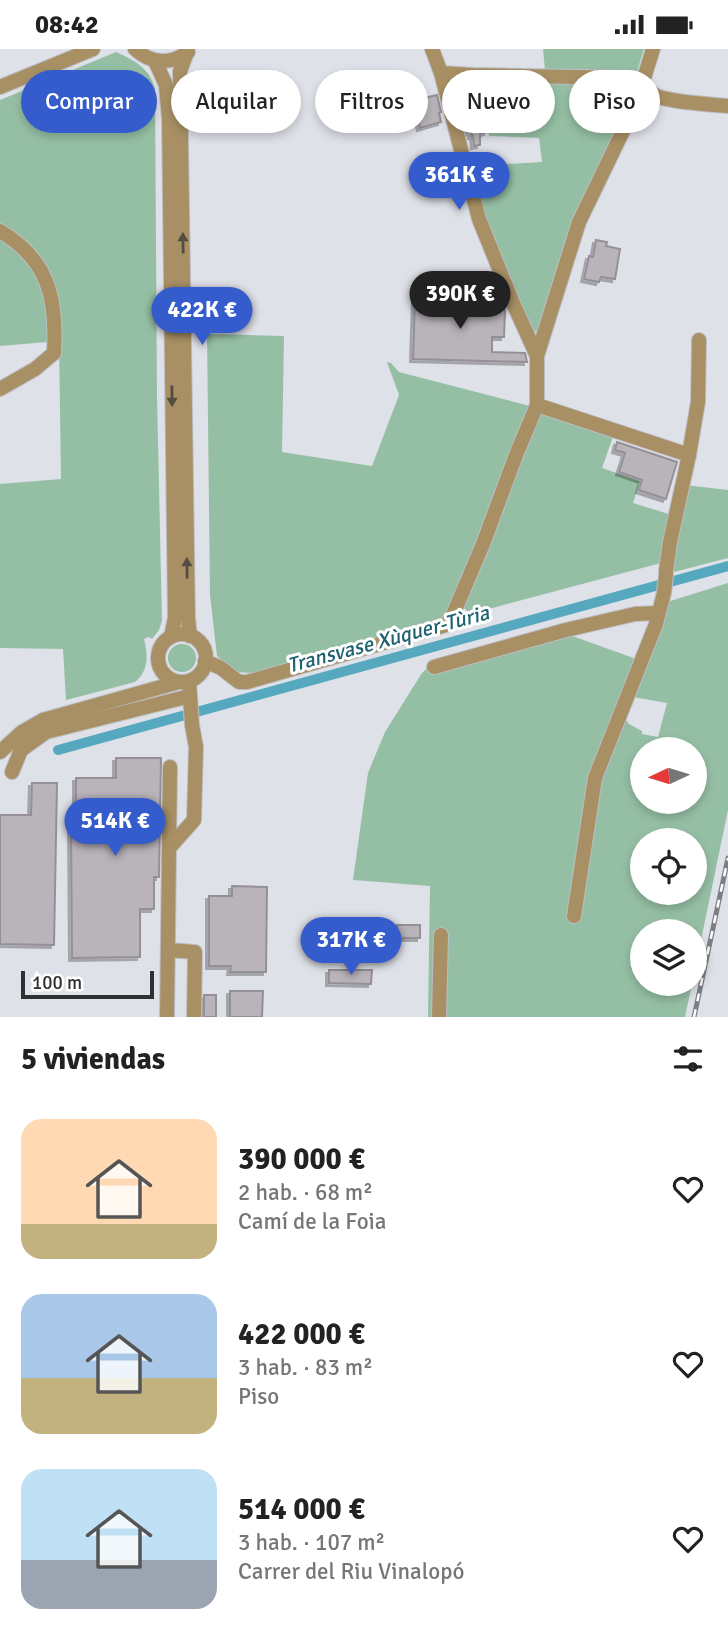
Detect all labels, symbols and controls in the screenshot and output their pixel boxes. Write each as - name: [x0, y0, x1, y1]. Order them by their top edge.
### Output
- text: 08:42: [35, 9, 99, 41]
- chip: Comprar: [21, 70, 157, 133]
- chip: Alquilar: [171, 70, 301, 133]
- chip: Filtros: [315, 70, 428, 133]
- chip: Nuevo: [442, 70, 555, 133]
- chip: Piso: [569, 70, 660, 133]
- pin: 361K €: [402, 153, 516, 212]
- text: 361K €: [424, 160, 494, 189]
- one-way arrow: [177, 231, 189, 253]
- pin: 390K €: [403, 271, 517, 331]
- text: 390K €: [425, 279, 495, 308]
- pin: 422K €: [145, 287, 259, 347]
- text: 422K €: [167, 295, 237, 324]
- one-way arrow: [166, 385, 178, 407]
- one-way arrow: [181, 557, 193, 579]
- water label: Transvase Xùquer-Tùria: [284, 599, 493, 679]
- north arrow: [630, 737, 707, 814]
- map controls: [630, 737, 707, 996]
- pin: 514K €: [58, 799, 172, 858]
- text: 514K €: [80, 806, 150, 835]
- button: locate: [630, 828, 707, 905]
- pin: 317K €: [294, 918, 408, 977]
- button: layers: [630, 919, 707, 996]
- text: 317K €: [316, 925, 386, 954]
- scale bar: [21, 968, 154, 1000]
- text: 100 m: [32, 971, 82, 995]
- icon: filters: [669, 1040, 707, 1078]
- text: 5 viviendas: [21, 1041, 165, 1078]
- text: 390 000 €: [238, 1141, 365, 1178]
- icon: home: [77, 1147, 161, 1231]
- icon: heart: [669, 1170, 707, 1208]
- text: 2 hab. · 68 m²: [238, 1178, 373, 1207]
- text: Camí de la Foia: [238, 1207, 386, 1236]
- text: 422 000 €: [238, 1316, 365, 1353]
- icon: home: [77, 1322, 161, 1406]
- icon: heart: [669, 1345, 707, 1383]
- text: 3 hab. · 83 m²: [238, 1353, 373, 1382]
- text: Piso: [238, 1382, 279, 1411]
- text: 514 000 €: [238, 1491, 365, 1528]
- icon: home: [77, 1497, 161, 1581]
- icon: heart: [669, 1520, 707, 1558]
- text: 3 hab. · 107 m²: [238, 1528, 385, 1557]
- text: Carrer del Riu Vinalopó: [238, 1557, 464, 1586]

